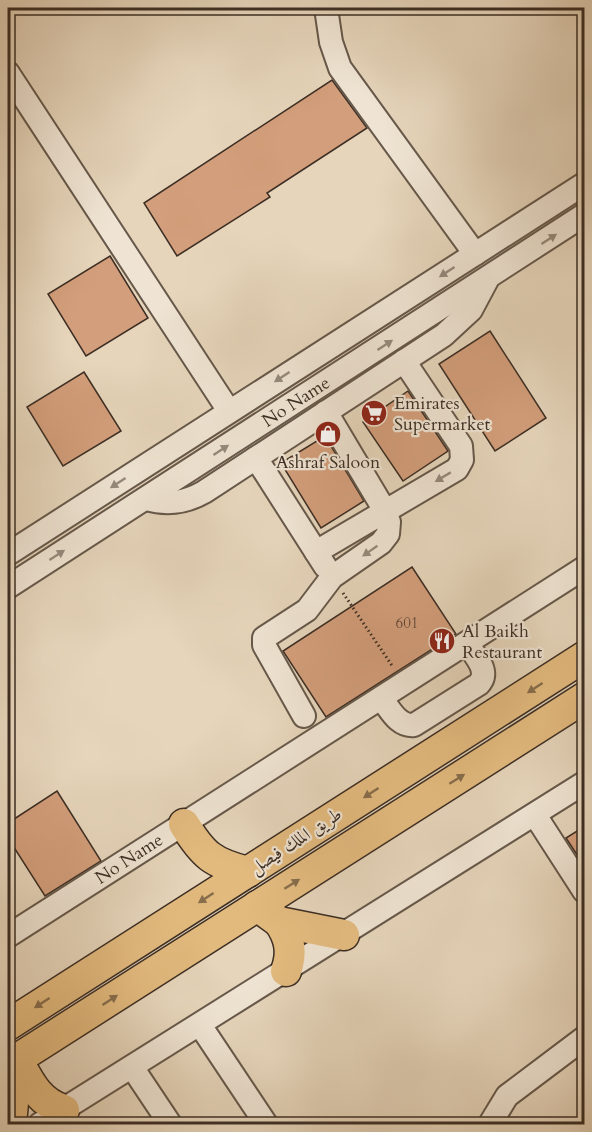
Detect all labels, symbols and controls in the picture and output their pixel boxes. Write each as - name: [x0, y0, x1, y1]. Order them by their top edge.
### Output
- one-way arrow: [540, 233, 557, 244]
- one-way arrow: [439, 267, 455, 278]
- one-way arrow: [377, 339, 393, 350]
- street label: No Name: [257, 371, 335, 433]
- one-way arrow: [274, 372, 291, 383]
- place label: Emirates Supermarket: [394, 391, 491, 437]
- supermarket icon: Emirates Supermarket: [359, 398, 389, 428]
- shop icon: Ashraf Saloon: [313, 419, 343, 449]
- one-way arrow: [213, 445, 229, 456]
- place label: Ashraf Saloon: [276, 450, 381, 475]
- one-way arrow: [434, 472, 451, 482]
- one-way arrow: [110, 477, 126, 488]
- one-way arrow: [362, 545, 378, 557]
- one-way arrow: [49, 550, 65, 561]
- house number: 601: [395, 613, 419, 633]
- place label: Al Baikh Restaurant: [462, 619, 543, 665]
- restaurant icon: Al Baikh Restaurant: [427, 626, 457, 656]
- one-way arrow: [527, 683, 543, 694]
- one-way arrow: [449, 774, 465, 785]
- one-way arrow: [363, 788, 379, 799]
- street label: طريق الملك فيصل: [245, 802, 347, 880]
- street label: No Name: [90, 828, 168, 890]
- one-way arrow: [284, 878, 300, 889]
- one-way arrow: [198, 893, 215, 904]
- one-way arrow: [102, 994, 118, 1005]
- one-way arrow: [34, 998, 50, 1009]

